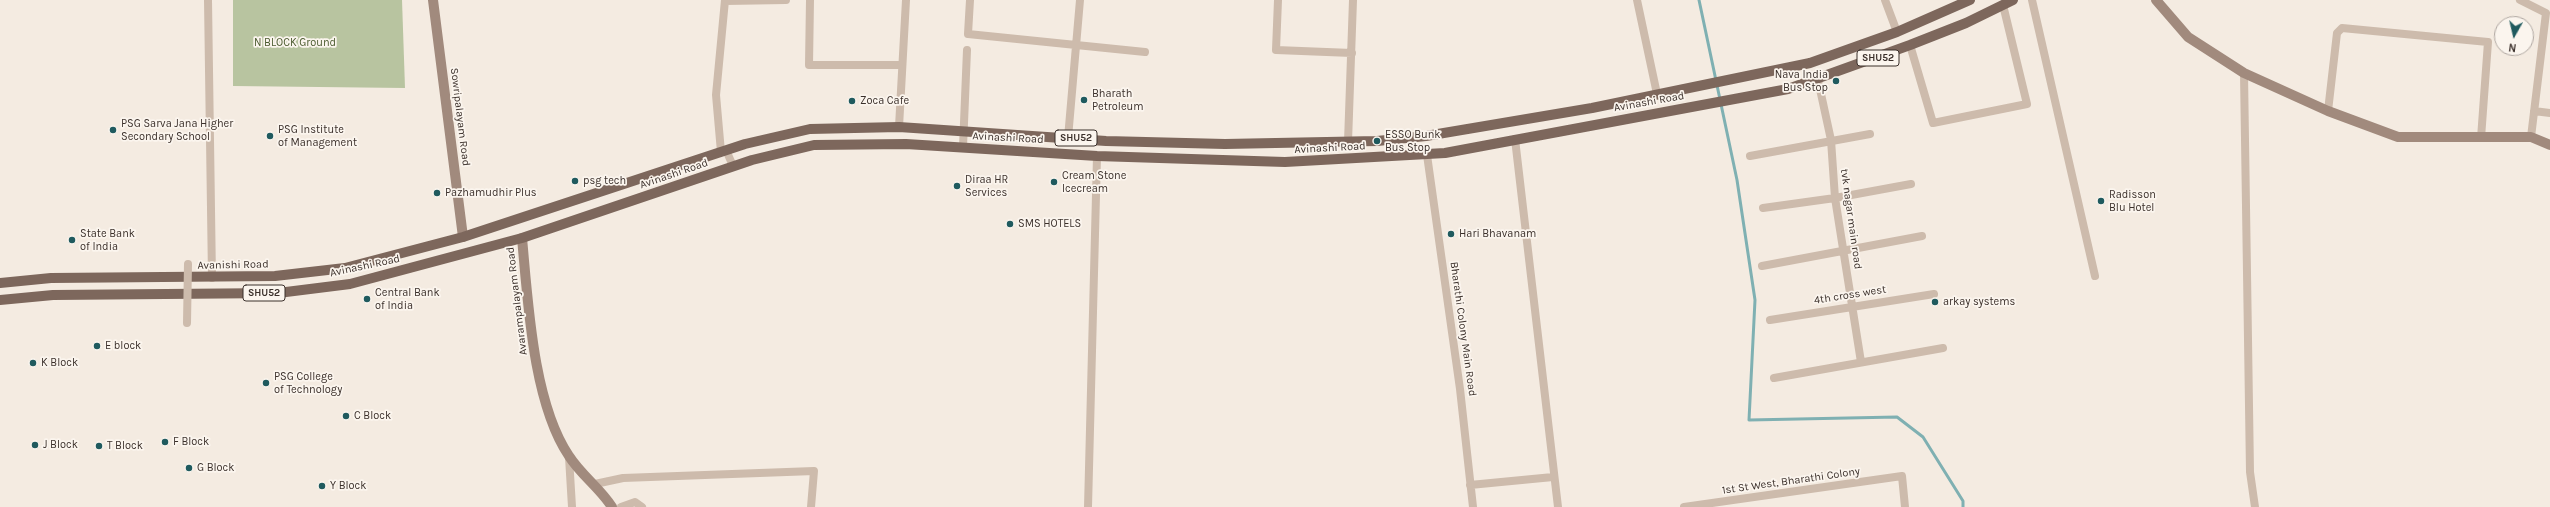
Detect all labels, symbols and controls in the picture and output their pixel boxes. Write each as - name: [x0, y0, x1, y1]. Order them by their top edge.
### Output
- north arrow: [2494, 16, 2534, 56]
- park label: N BLOCK Ground: [254, 36, 336, 50]
- text: N: [2508, 40, 2517, 54]
- road number: SHU52: [1857, 50, 1899, 66]
- street label: Sowripalayam Road: [447, 67, 473, 167]
- place label: Nava India Bus Stop: [1775, 68, 1828, 94]
- marker: Nava India Bus Stop: [1831, 76, 1841, 86]
- place label: Bharath Petroleum: [1092, 87, 1144, 113]
- street label: Avinashi Road: [1613, 89, 1685, 115]
- place label: Zoca Cafe: [860, 94, 909, 108]
- marker: Bharath Petroleum: [1079, 95, 1089, 105]
- marker: Zoca Cafe: [847, 96, 857, 106]
- place label: PSG Sarva Jana Higher Secondary School: [121, 117, 233, 143]
- place label: PSG Institute of Management: [278, 123, 357, 149]
- marker: PSG Sarva Jana Higher Secondary School: [108, 125, 118, 135]
- place label: ESSO Bunk Bus Stop: [1385, 128, 1441, 154]
- street label: Avinashi Road: [972, 130, 1044, 146]
- road number: SHU52: [1055, 130, 1097, 146]
- marker: PSG Institute of Management: [265, 131, 275, 141]
- marker: ESSO Bunk Bus Stop: [1372, 136, 1382, 146]
- street label: Avinashi Road: [1294, 140, 1366, 156]
- street label: Avinashi Road: [638, 156, 710, 192]
- street label: tvk nagar main road: [1837, 168, 1865, 270]
- place label: Cream Stone Icecream: [1062, 169, 1126, 195]
- place label: Diraa HR Services: [965, 173, 1008, 199]
- place label: psg tech: [583, 174, 626, 188]
- marker: psg tech: [570, 176, 580, 186]
- marker: Cream Stone Icecream: [1049, 177, 1059, 187]
- marker: Diraa HR Services: [952, 181, 962, 191]
- place label: Pazhamudhir Plus: [445, 186, 537, 200]
- marker: Pazhamudhir Plus: [432, 188, 442, 198]
- place label: Radisson Blu Hotel: [2109, 188, 2156, 214]
- marker: Radisson Blu Hotel: [2096, 196, 2106, 206]
- place label: SMS HOTELS: [1018, 217, 1081, 231]
- marker: SMS HOTELS: [1005, 219, 1015, 229]
- place label: State Bank of India: [80, 227, 135, 253]
- place label: Hari Bhavanam: [1459, 227, 1536, 241]
- marker: Hari Bhavanam: [1446, 229, 1456, 239]
- marker: State Bank of India: [67, 235, 77, 245]
- street label: Avarampalayam Road: [504, 246, 530, 356]
- street label: Avinashi Road: [329, 252, 401, 280]
- street label: Avanishi Road: [197, 258, 269, 272]
- street label: Bharathi Colony Main Road: [1447, 261, 1479, 397]
- street label: 4th cross west: [1813, 283, 1887, 307]
- road number: SHU52: [243, 285, 285, 301]
- place label: Central Bank of India: [375, 286, 440, 312]
- marker: Central Bank of India: [362, 294, 372, 304]
- place label: arkay systems: [1943, 295, 2015, 309]
- marker: arkay systems: [1930, 297, 1940, 307]
- place label: E block: [105, 339, 141, 353]
- marker: E block: [92, 341, 102, 351]
- place label: K Block: [41, 356, 78, 370]
- marker: K Block: [28, 358, 38, 368]
- place label: PSG College of Technology: [274, 370, 342, 396]
- marker: PSG College of Technology: [261, 378, 271, 388]
- place label: C Block: [354, 409, 391, 423]
- marker: C Block: [341, 411, 351, 421]
- place label: F Block: [173, 435, 209, 449]
- marker: F Block: [160, 437, 170, 447]
- place label: J Block: [43, 438, 78, 452]
- place label: T Block: [107, 439, 143, 453]
- marker: J Block: [30, 440, 40, 450]
- marker: T Block: [94, 441, 104, 451]
- place label: G Block: [197, 461, 234, 475]
- marker: G Block: [184, 463, 194, 473]
- street label: 1st St West, Bharathi Colony: [1721, 465, 1861, 497]
- place label: Y Block: [330, 479, 366, 493]
- marker: Y Block: [317, 481, 327, 491]

